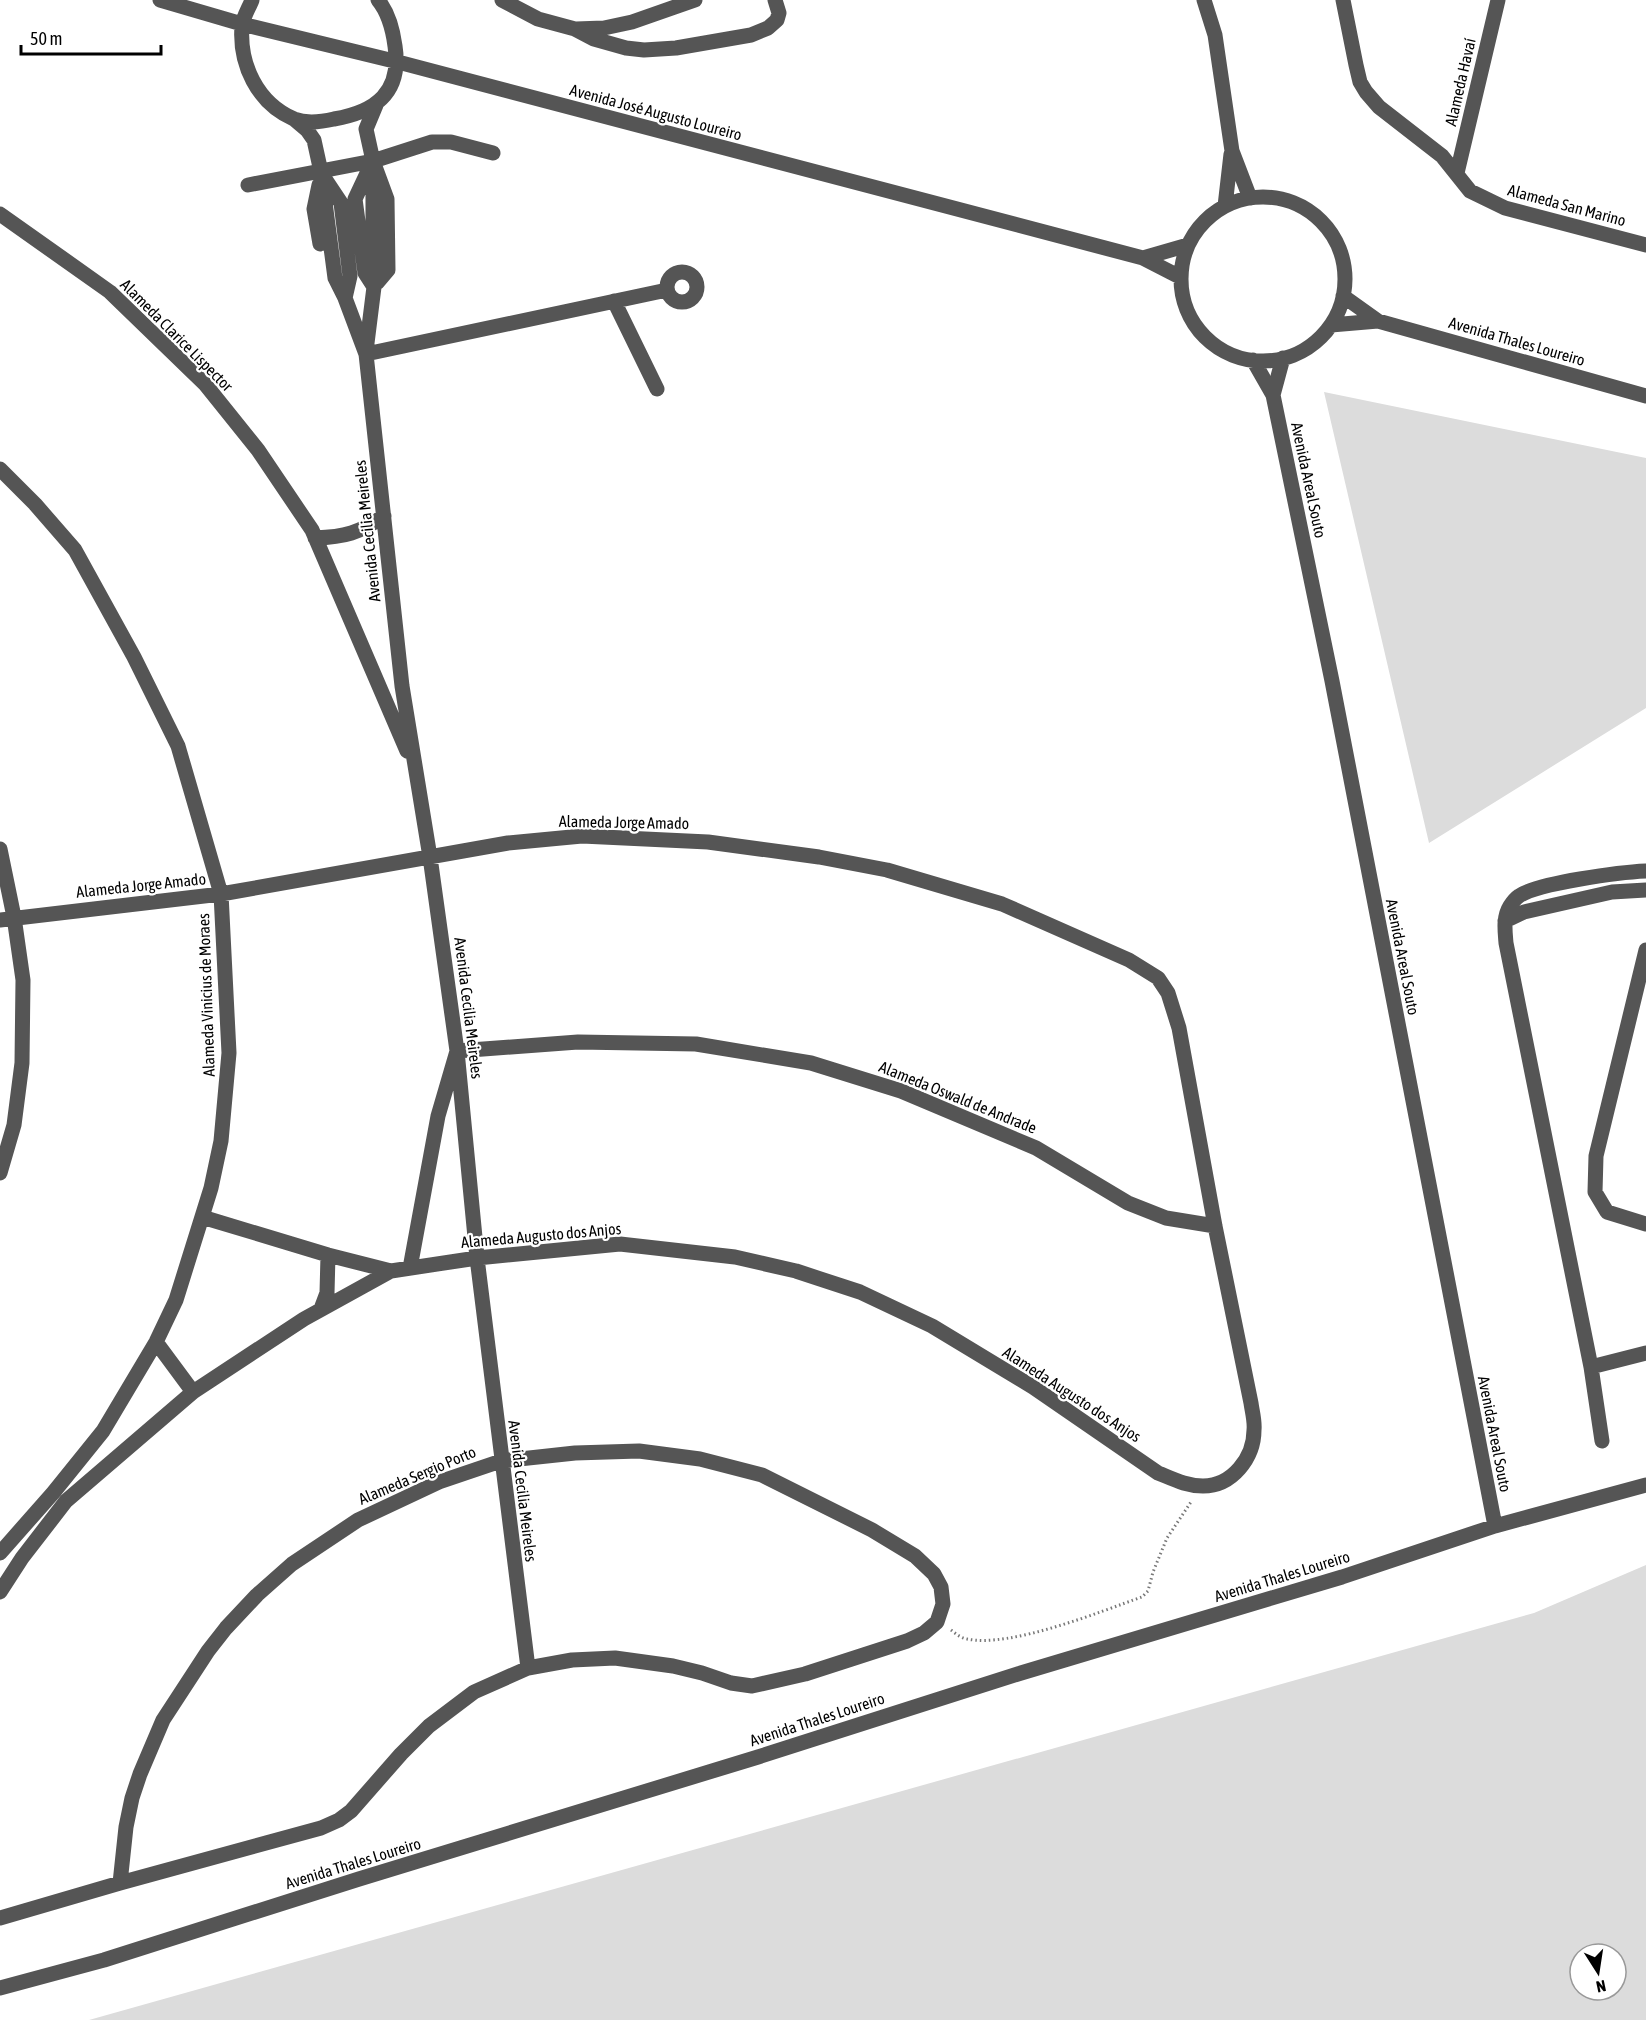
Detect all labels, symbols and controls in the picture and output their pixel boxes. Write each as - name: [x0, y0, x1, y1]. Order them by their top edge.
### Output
- scale bar: [21, 18, 160, 56]
- text: 50 m: [30, 28, 62, 49]
- street label: Alameda Havaí: [1441, 36, 1479, 128]
- street label: Avenida José Augusto Loureiro: [568, 80, 744, 145]
- street label: Alameda San Marino: [1506, 181, 1628, 229]
- street label: Alameda Clarice Lispector: [117, 275, 237, 396]
- street label: Avenida Thales Loureiro: [1447, 313, 1587, 369]
- street label: Avenida Areal Souto: [1288, 421, 1330, 539]
- street label: Avenida Cecilia Meireles: [351, 459, 383, 603]
- street label: Alameda Jorge Amado: [559, 812, 689, 833]
- street label: Alameda Jorge Amado: [75, 869, 207, 902]
- street label: Avenida Areal Souto: [1383, 897, 1423, 1017]
- street label: Alameda Vinicius de Moraes: [194, 913, 218, 1077]
- street label: Avenida Cecilia Meireles: [451, 936, 487, 1080]
- street label: Alameda Oswald de Andrade: [877, 1057, 1039, 1137]
- street label: Alameda Augusto dos Anjos: [460, 1219, 622, 1252]
- street label: Alameda Augusto dos Anjos: [999, 1343, 1145, 1446]
- street label: Avenida Areal Souto: [1475, 1374, 1515, 1494]
- street label: Avenida Cecilia Meireles: [505, 1419, 541, 1563]
- street label: Alameda Sergio Porto: [356, 1442, 479, 1509]
- street label: Avenida Thales Loureiro: [1212, 1547, 1352, 1605]
- street label: Avenida Thales Loureiro: [747, 1689, 887, 1749]
- street label: Avenida Thales Loureiro: [283, 1834, 423, 1892]
- north arrow: [1568, 1942, 1628, 2002]
- text: N: [1595, 1977, 1608, 1996]

